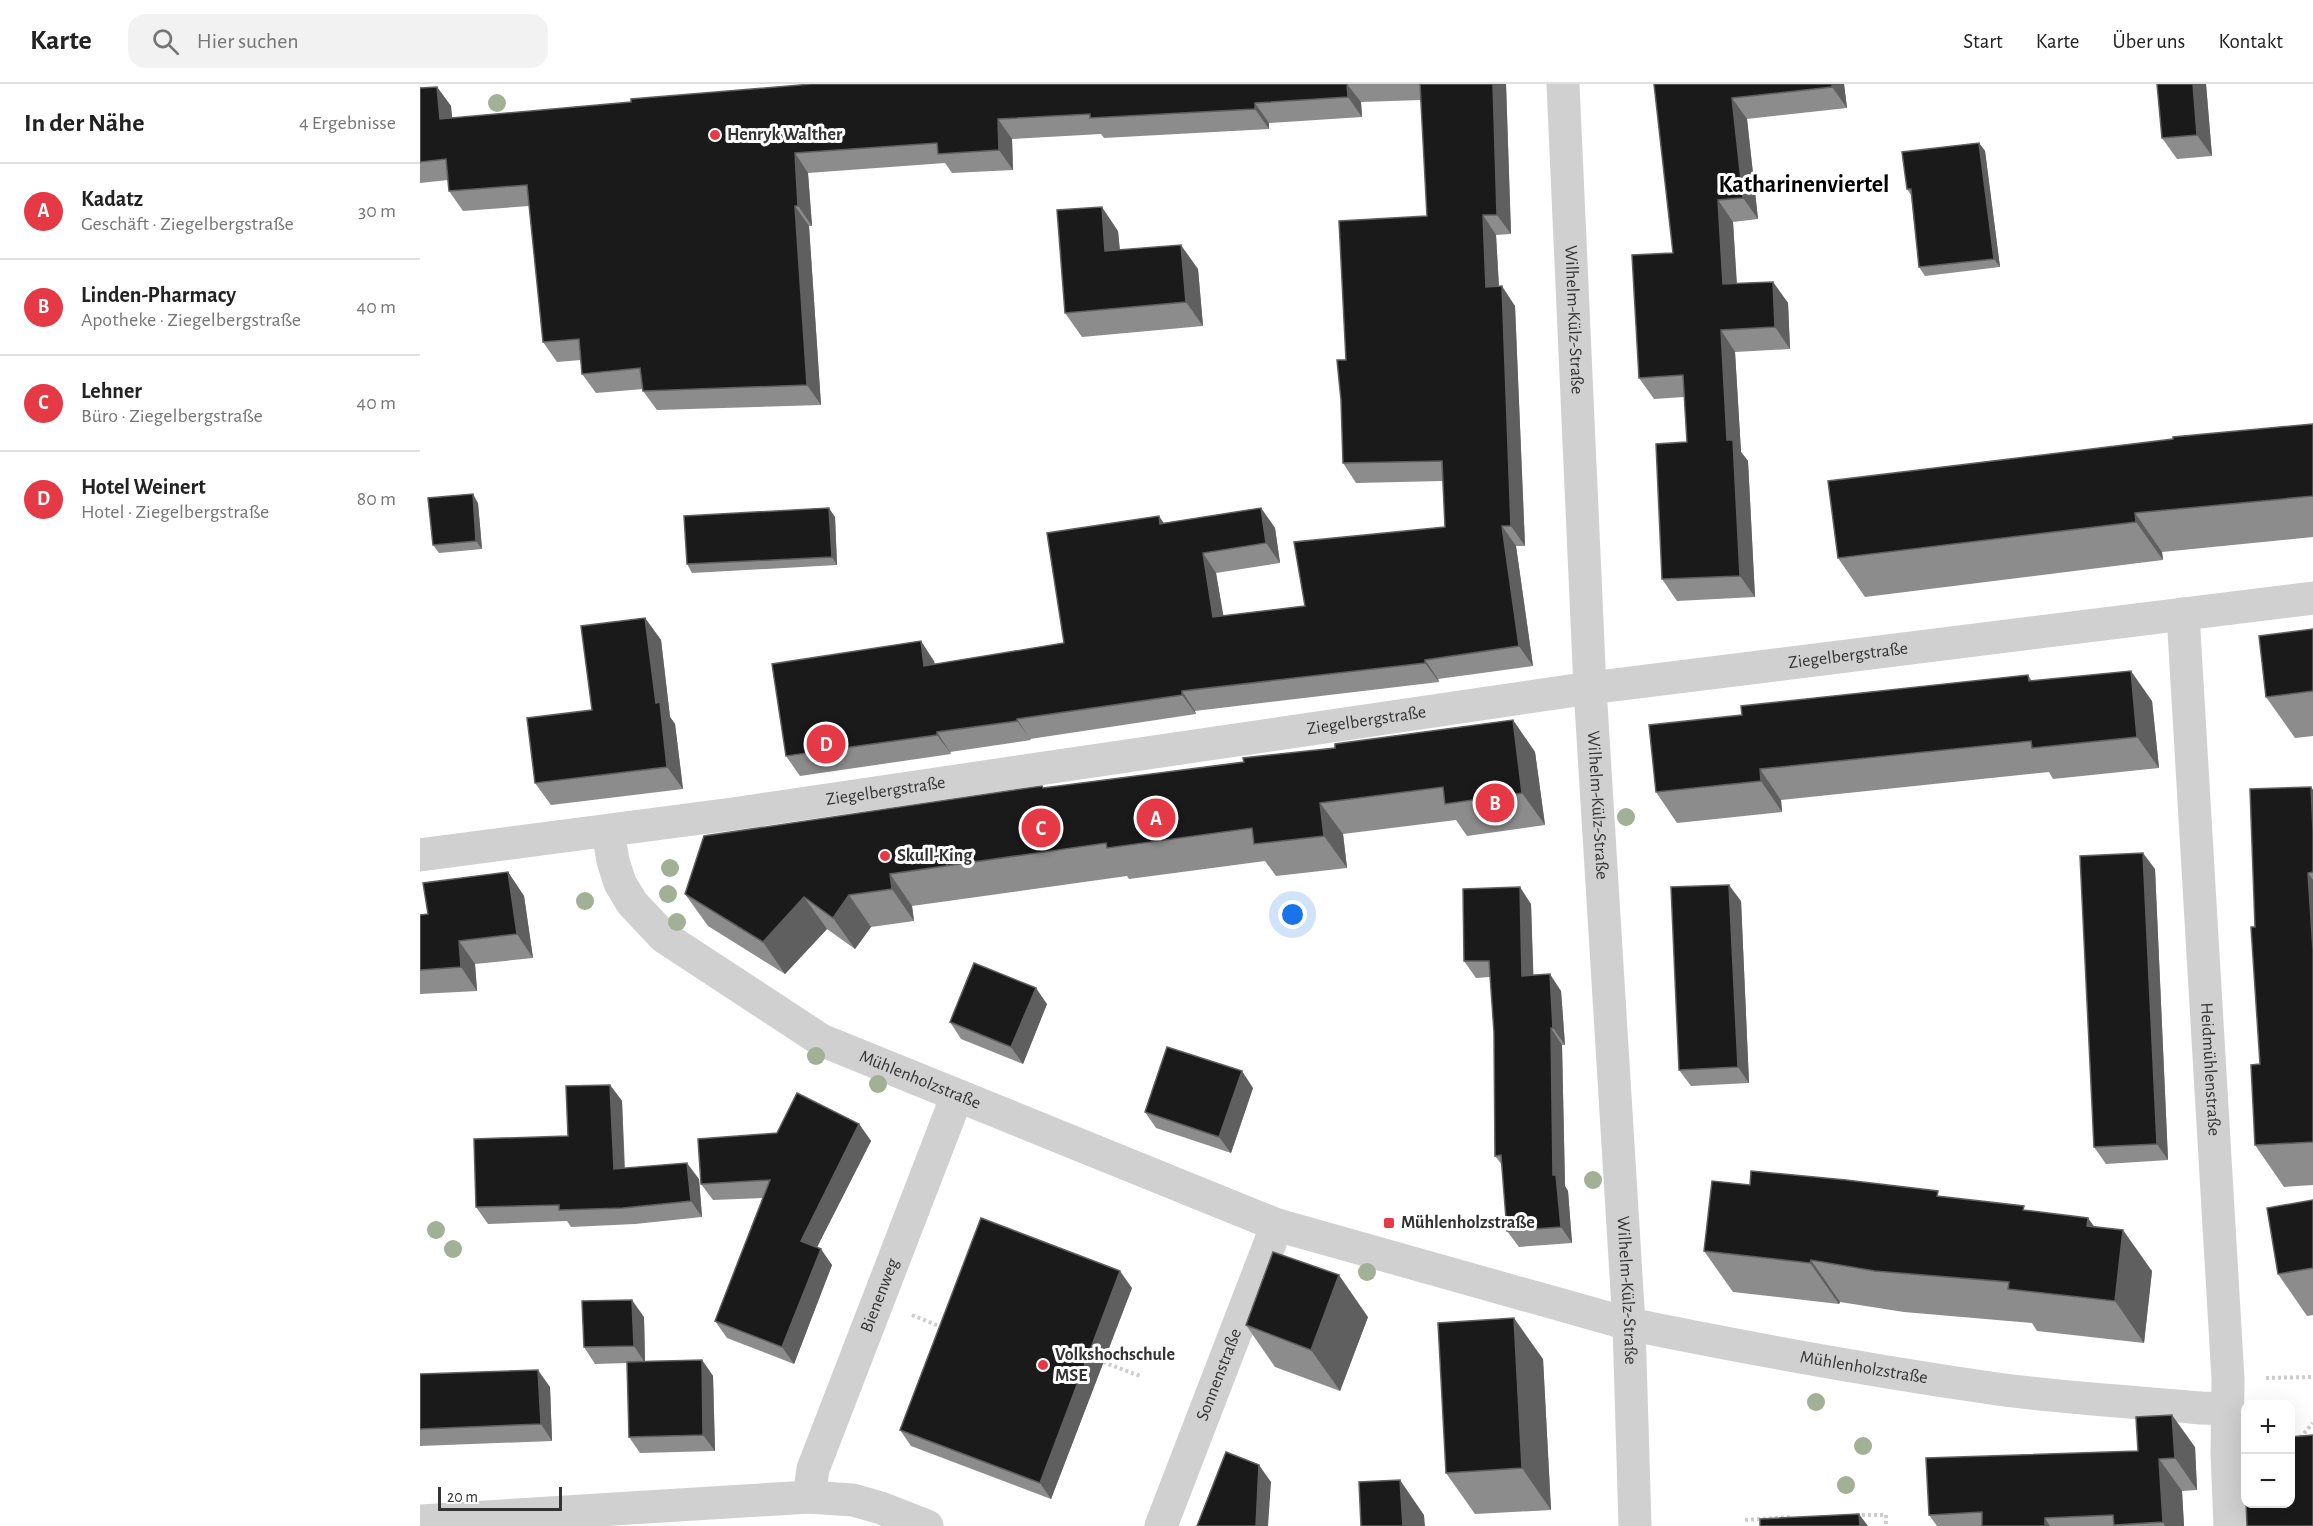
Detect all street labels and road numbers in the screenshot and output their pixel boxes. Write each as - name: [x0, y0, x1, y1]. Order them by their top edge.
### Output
- street label: Wilhelm-Külz-Straße: [1561, 245, 1586, 395]
- street label: Ziegelbergstraße: [1787, 640, 1909, 672]
- street label: Ziegelbergstraße: [1306, 703, 1427, 738]
- street label: Wilhelm-Külz-Straße: [1584, 730, 1611, 880]
- street label: Ziegelbergstraße: [825, 774, 947, 809]
- street label: Heidmühlenstraße: [2197, 1002, 2223, 1136]
- street label: Mühlenholzstraße: [857, 1047, 983, 1113]
- street label: Wilhelm-Külz-Straße: [1613, 1215, 1639, 1365]
- street label: Bienenweg: [858, 1256, 902, 1335]
- street label: Sonnenstraße: [1193, 1326, 1245, 1424]
- street label: Mühlenholzstraße: [1799, 1348, 1929, 1387]

